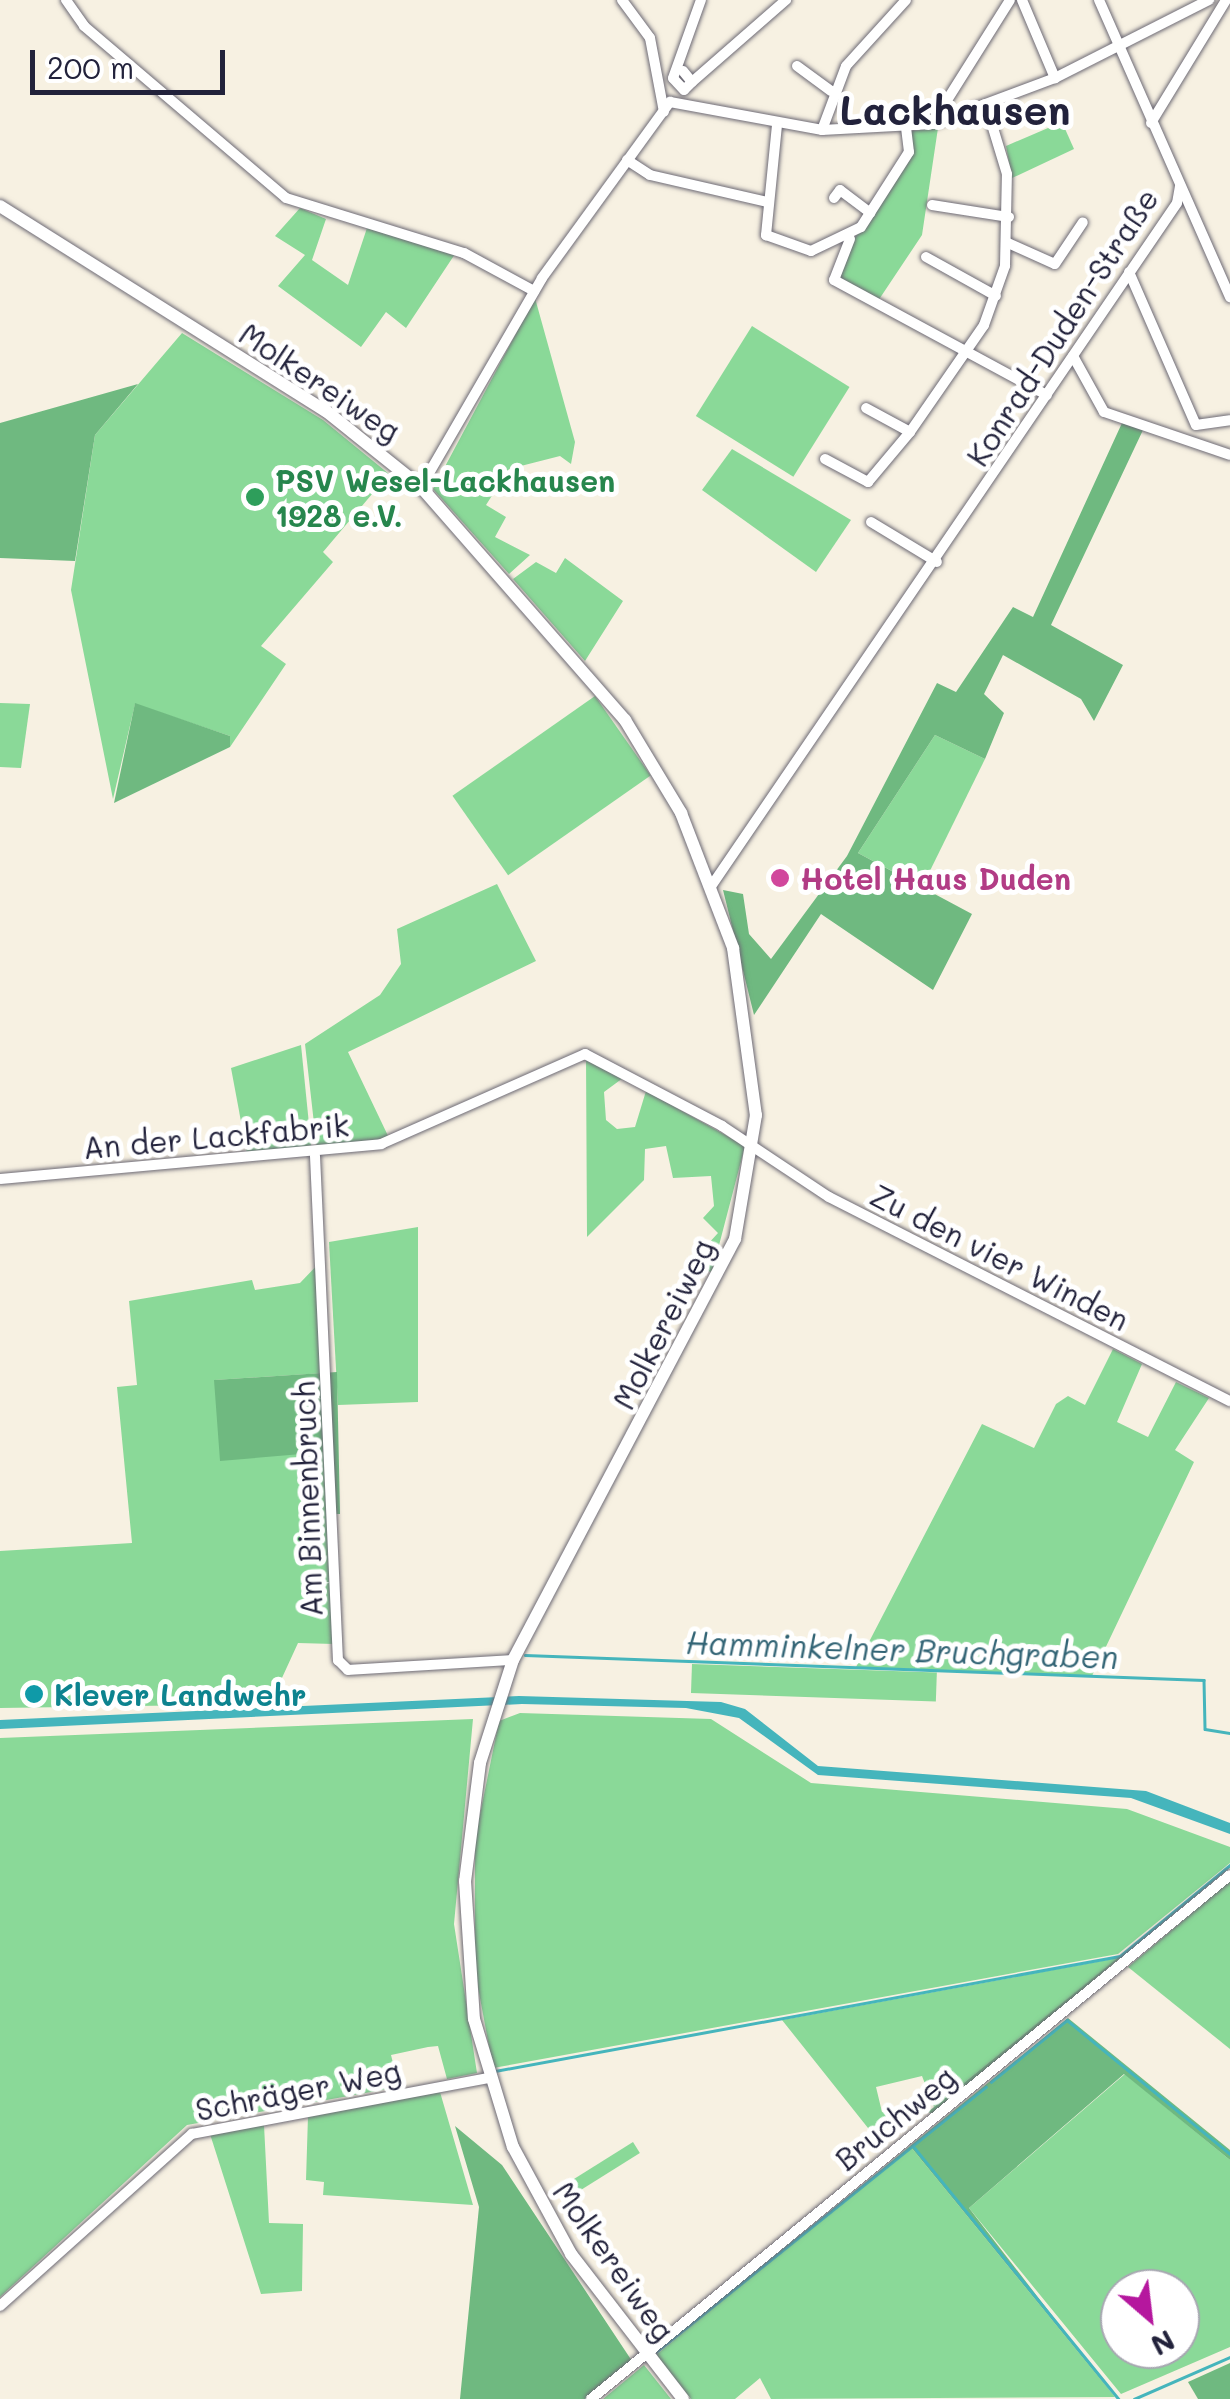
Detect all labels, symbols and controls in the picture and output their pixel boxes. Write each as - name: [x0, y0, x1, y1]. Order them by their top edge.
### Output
- scale bar: [35, 30, 230, 92]
- text: 200 m: [47, 47, 134, 87]
- district label: Lackhausen: [840, 85, 1070, 133]
- street label: Konrad-Duden-Straße: [959, 182, 1165, 472]
- street label: Molkereiweg: [233, 315, 407, 449]
- place label: PSV Wesel-Lackhausen 1928 e.V.: [275, 462, 615, 532]
- marker: PSV Wesel-Lackhausen 1928 e.V.: [244, 486, 266, 508]
- place label: Hotel Haus Duden: [800, 860, 1071, 896]
- marker: Hotel Haus Duden: [769, 867, 791, 889]
- street label: An der Lackfabrik: [81, 1106, 351, 1166]
- street label: Zu den vier Winden: [865, 1176, 1135, 1338]
- street label: Molkereiweg: [605, 1233, 721, 1415]
- street label: Am Binnenbruch: [285, 1381, 329, 1617]
- water label: Hamminkelner Bruchgraben: [685, 1622, 1119, 1676]
- place label: Klever Landwehr: [54, 1676, 306, 1712]
- marker: Klever Landwehr: [23, 1683, 45, 1705]
- street label: Schräger Weg: [192, 2052, 404, 2128]
- street label: Bruchweg: [828, 2059, 962, 2177]
- street label: Molkereiweg: [546, 2175, 682, 2347]
- north arrow: [1100, 2269, 1200, 2369]
- text: N: [1145, 2323, 1181, 2365]

